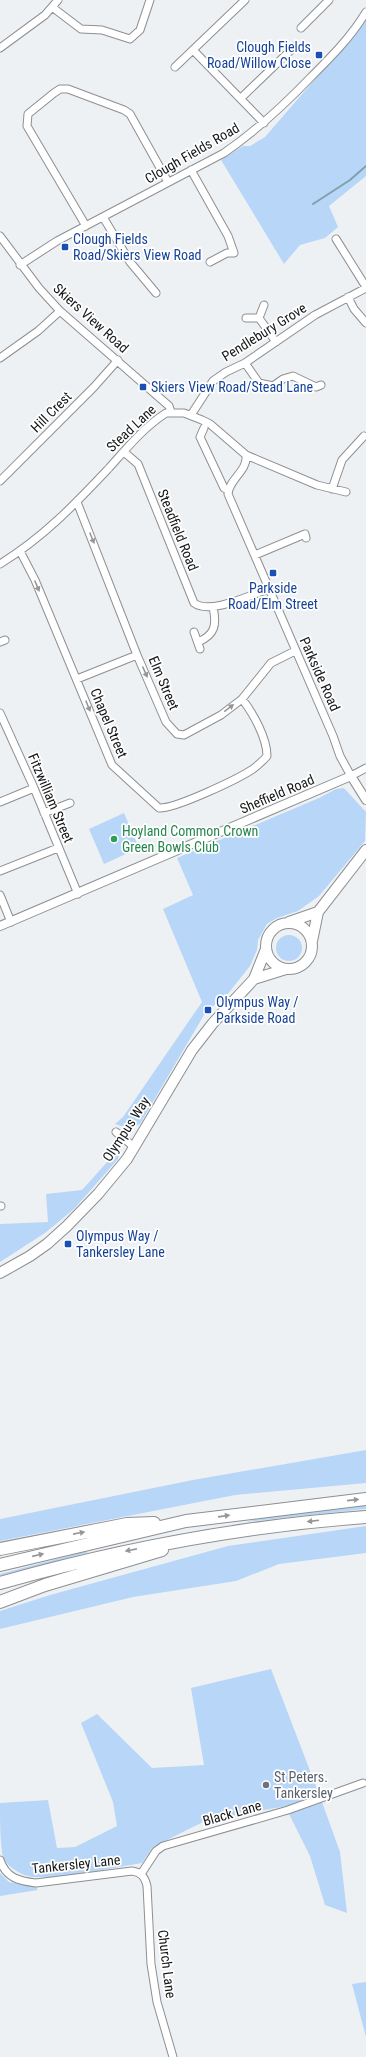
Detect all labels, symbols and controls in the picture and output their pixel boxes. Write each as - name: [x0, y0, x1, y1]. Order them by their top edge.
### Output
- place label: Clough Fields Road/Willow Close: [207, 39, 311, 71]
- marker: Clough Fields Road/Willow Close: [314, 50, 324, 60]
- street label: Clough Fields Road: [142, 120, 242, 186]
- place label: Clough Fields Road/Skiers View Road: [73, 231, 202, 263]
- marker: Clough Fields Road/Skiers View Road: [60, 242, 70, 252]
- street label: Skiers View Road: [50, 280, 132, 356]
- street label: Pendlebury Grove: [219, 299, 310, 364]
- place label: Skiers View Road/Stead Lane: [151, 379, 313, 395]
- marker: Skiers View Road/Stead Lane: [138, 382, 148, 392]
- street label: Hill Crest: [27, 388, 75, 436]
- street label: Stead Lane: [103, 401, 159, 455]
- street label: Steadfield Road: [154, 487, 202, 573]
- one-way arrow: [89, 533, 95, 545]
- marker: Parkside Road/Elm Street: [268, 568, 278, 578]
- place label: Parkside Road/Elm Street: [228, 580, 318, 612]
- one-way arrow: [35, 581, 41, 593]
- street label: Parkside Road: [297, 634, 343, 714]
- street label: Elm Street: [146, 654, 182, 712]
- one-way arrow: [142, 666, 148, 677]
- street label: Chapel Street: [87, 686, 131, 760]
- one-way arrow: [85, 701, 91, 712]
- one-way arrow: [224, 705, 234, 713]
- street label: Fitzwilliam Street: [25, 751, 77, 845]
- street label: Sheffield Road: [237, 771, 317, 817]
- place label: Hoyland Common Crown Green Bowls Club: [122, 823, 258, 855]
- marker: Hoyland Common Crown Green Bowls Club: [109, 834, 119, 844]
- place label: Olympus Way / Parkside Road: [216, 994, 299, 1026]
- marker: Olympus Way / Parkside Road: [203, 1005, 213, 1015]
- street label: Olympus Way: [99, 1093, 153, 1164]
- place label: Olympus Way / Tankersley Lane: [76, 1228, 165, 1260]
- marker: Olympus Way / Tankersley Lane: [63, 1239, 73, 1249]
- one-way arrow: [347, 1497, 360, 1503]
- one-way arrow: [218, 1513, 230, 1519]
- one-way arrow: [307, 1518, 319, 1524]
- one-way arrow: [73, 1530, 86, 1536]
- one-way arrow: [125, 1547, 137, 1553]
- one-way arrow: [31, 1552, 44, 1558]
- place label: St Peters. Tankersley: [274, 1769, 333, 1801]
- marker: St Peters. Tankersley: [261, 1780, 271, 1790]
- street label: Black Lane: [201, 1797, 264, 1829]
- street label: Tankersley Lane: [31, 1851, 121, 1877]
- street label: Church Lane: [155, 1929, 179, 2000]

